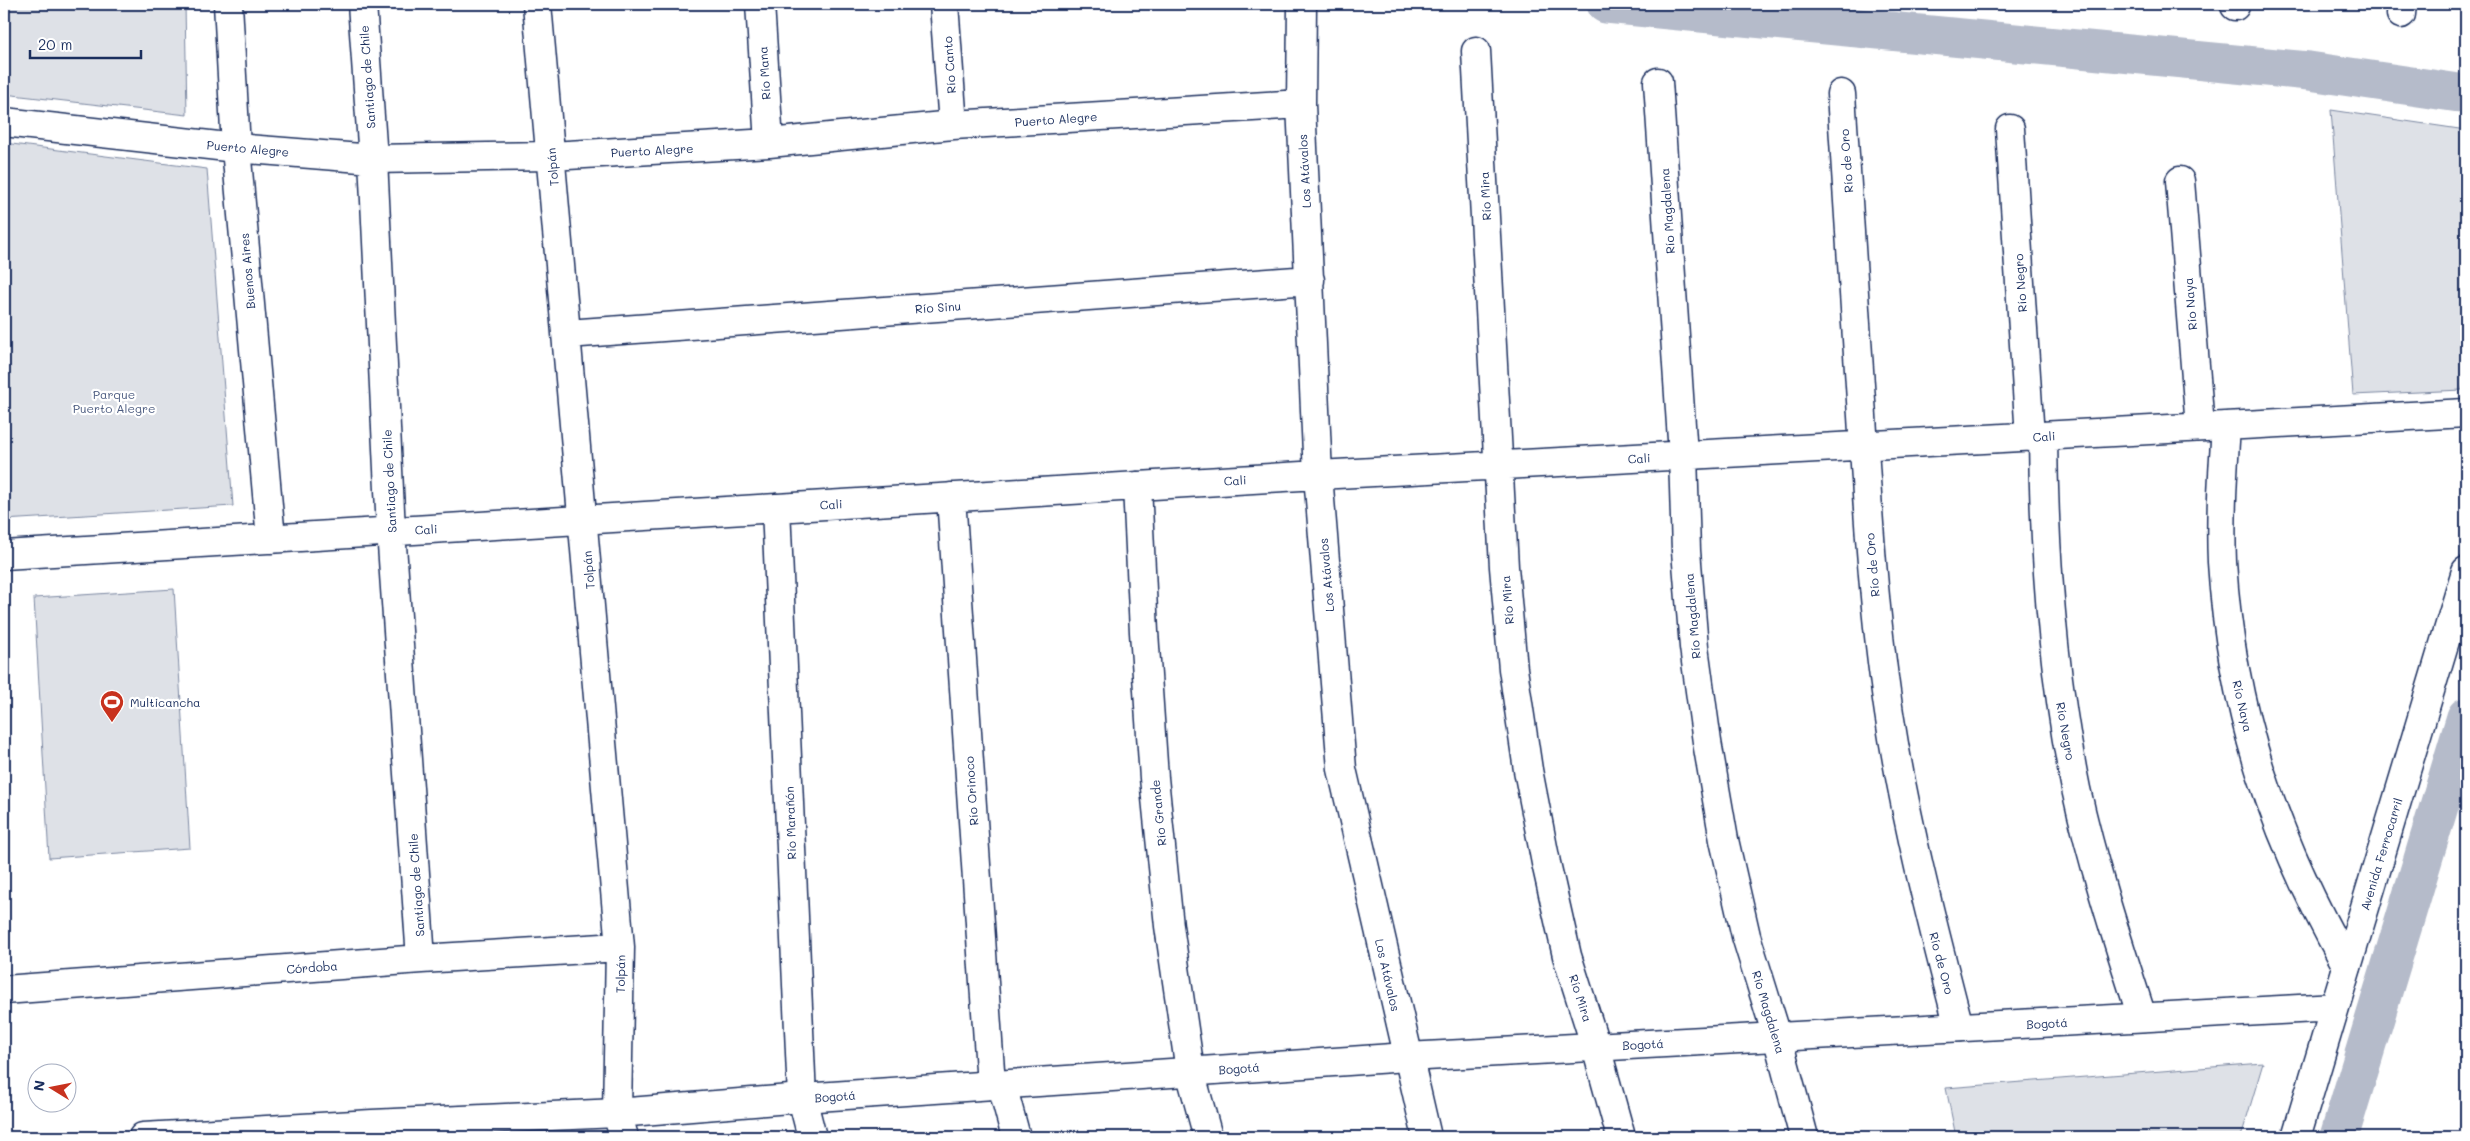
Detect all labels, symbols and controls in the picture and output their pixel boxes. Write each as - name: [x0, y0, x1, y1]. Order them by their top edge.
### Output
- street label: Santiago de Chile: [355, 25, 379, 129]
- scale bar: [30, 28, 141, 60]
- text: 20 m: [38, 34, 72, 54]
- street label: Río Canto: [939, 36, 959, 94]
- street label: Río Mana: [754, 46, 774, 100]
- street label: Puerto Alegre: [1014, 108, 1098, 130]
- street label: Río de Oro: [1836, 129, 1856, 193]
- street label: Los Atávalos: [1294, 133, 1314, 208]
- street label: Puerto Alegre: [206, 136, 290, 160]
- street label: Puerto Alegre: [610, 140, 694, 160]
- street label: Tolpán: [542, 147, 562, 187]
- street label: Río Magdalena: [1656, 168, 1678, 254]
- street label: Río Mira: [1476, 171, 1494, 221]
- street label: Buenos Aires: [236, 232, 258, 310]
- street label: Río Negro: [2010, 253, 2030, 313]
- street label: Río Naya: [2180, 277, 2200, 331]
- street label: Río Sinu: [914, 297, 962, 317]
- park label: Parque Puerto Alegre: [73, 386, 155, 416]
- street label: Cali: [2032, 427, 2056, 445]
- street label: Santiago de Chile: [378, 429, 400, 533]
- street label: Cali: [1627, 449, 1651, 467]
- street label: Cali: [1223, 471, 1247, 489]
- street label: Cali: [819, 495, 843, 513]
- street label: Cali: [414, 520, 438, 538]
- street label: Río de Oro: [1861, 532, 1883, 598]
- street label: Los Atávalos: [1315, 537, 1337, 613]
- street label: Tolpán: [578, 550, 598, 590]
- street label: Río Magdalena: [1680, 572, 1704, 660]
- street label: Río Mira: [1497, 575, 1517, 625]
- street label: Río Naya: [2229, 679, 2257, 733]
- sports icon: Multicancha: [99, 689, 125, 723]
- place label: Multicancha: [130, 694, 201, 710]
- street label: Río Negro: [2053, 701, 2079, 761]
- street label: Río Orinoco: [961, 756, 981, 826]
- street label: Río Grande: [1147, 779, 1169, 847]
- street label: Río Marañón: [781, 786, 799, 860]
- street label: Avenida Ferrocarril: [2356, 796, 2406, 912]
- street label: Santiago de Chile: [404, 833, 428, 937]
- street label: Río de Oro: [1926, 930, 1958, 996]
- street label: Los Atávalos: [1372, 937, 1404, 1013]
- street label: Tolpán: [612, 955, 628, 993]
- street label: Córdoba: [286, 957, 338, 977]
- street label: Río Magdalena: [1749, 969, 1789, 1055]
- street label: Río Mira: [1566, 972, 1596, 1024]
- street label: Bogotá: [2026, 1014, 2068, 1032]
- street label: Bogotá: [1622, 1035, 1664, 1053]
- street label: Bogotá: [1218, 1059, 1260, 1077]
- north arrow: [28, 1064, 78, 1114]
- text: N: [28, 1079, 49, 1093]
- street label: Bogotá: [814, 1087, 856, 1105]

